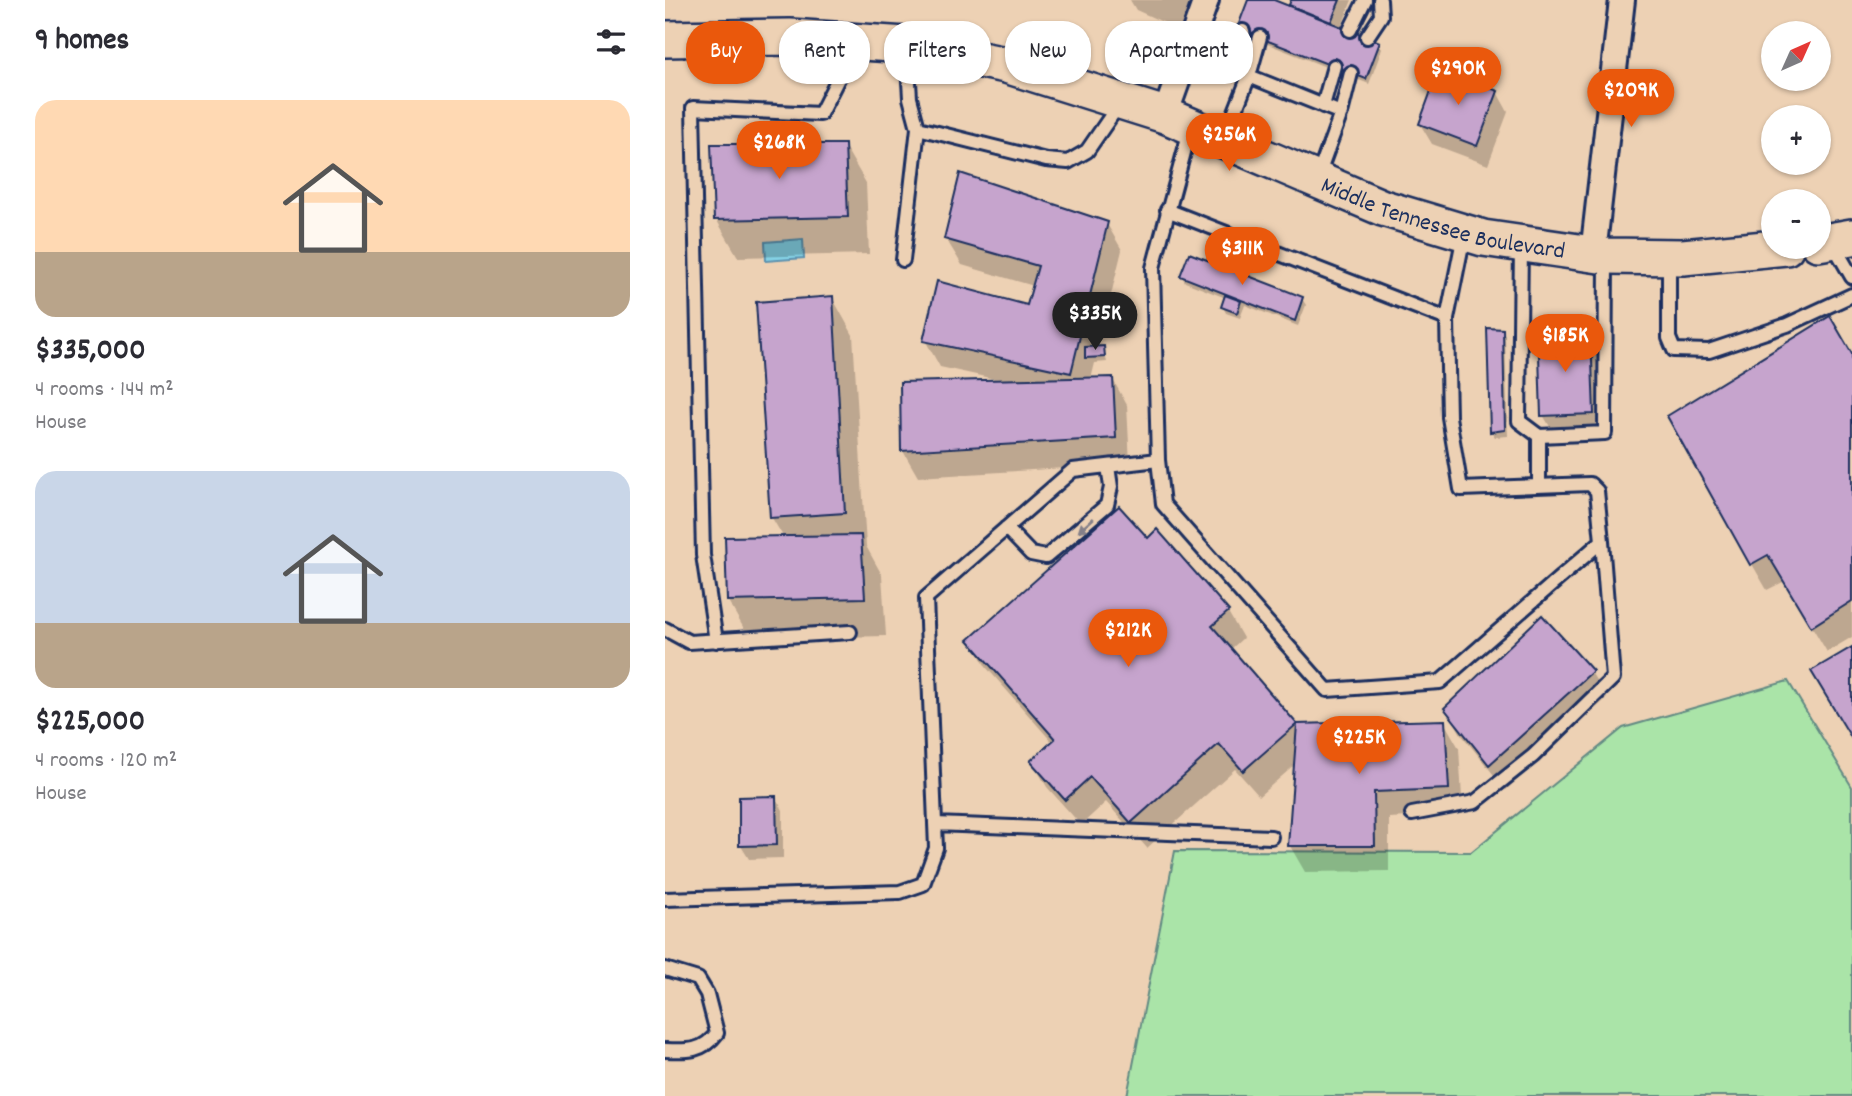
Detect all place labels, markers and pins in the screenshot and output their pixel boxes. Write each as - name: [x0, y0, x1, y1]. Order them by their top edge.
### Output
- pin: $290K: [1409, 48, 1507, 107]
- pin: $209K: [1582, 69, 1680, 129]
- pin: $256K: [1180, 114, 1278, 173]
- pin: $268K: [730, 122, 828, 181]
- pin: $311K: [1193, 228, 1291, 287]
- pin: $335K: [1046, 292, 1144, 352]
- pin: $185K: [1516, 314, 1614, 374]
- pin: $212K: [1079, 610, 1177, 669]
- pin: $225K: [1310, 716, 1408, 776]

